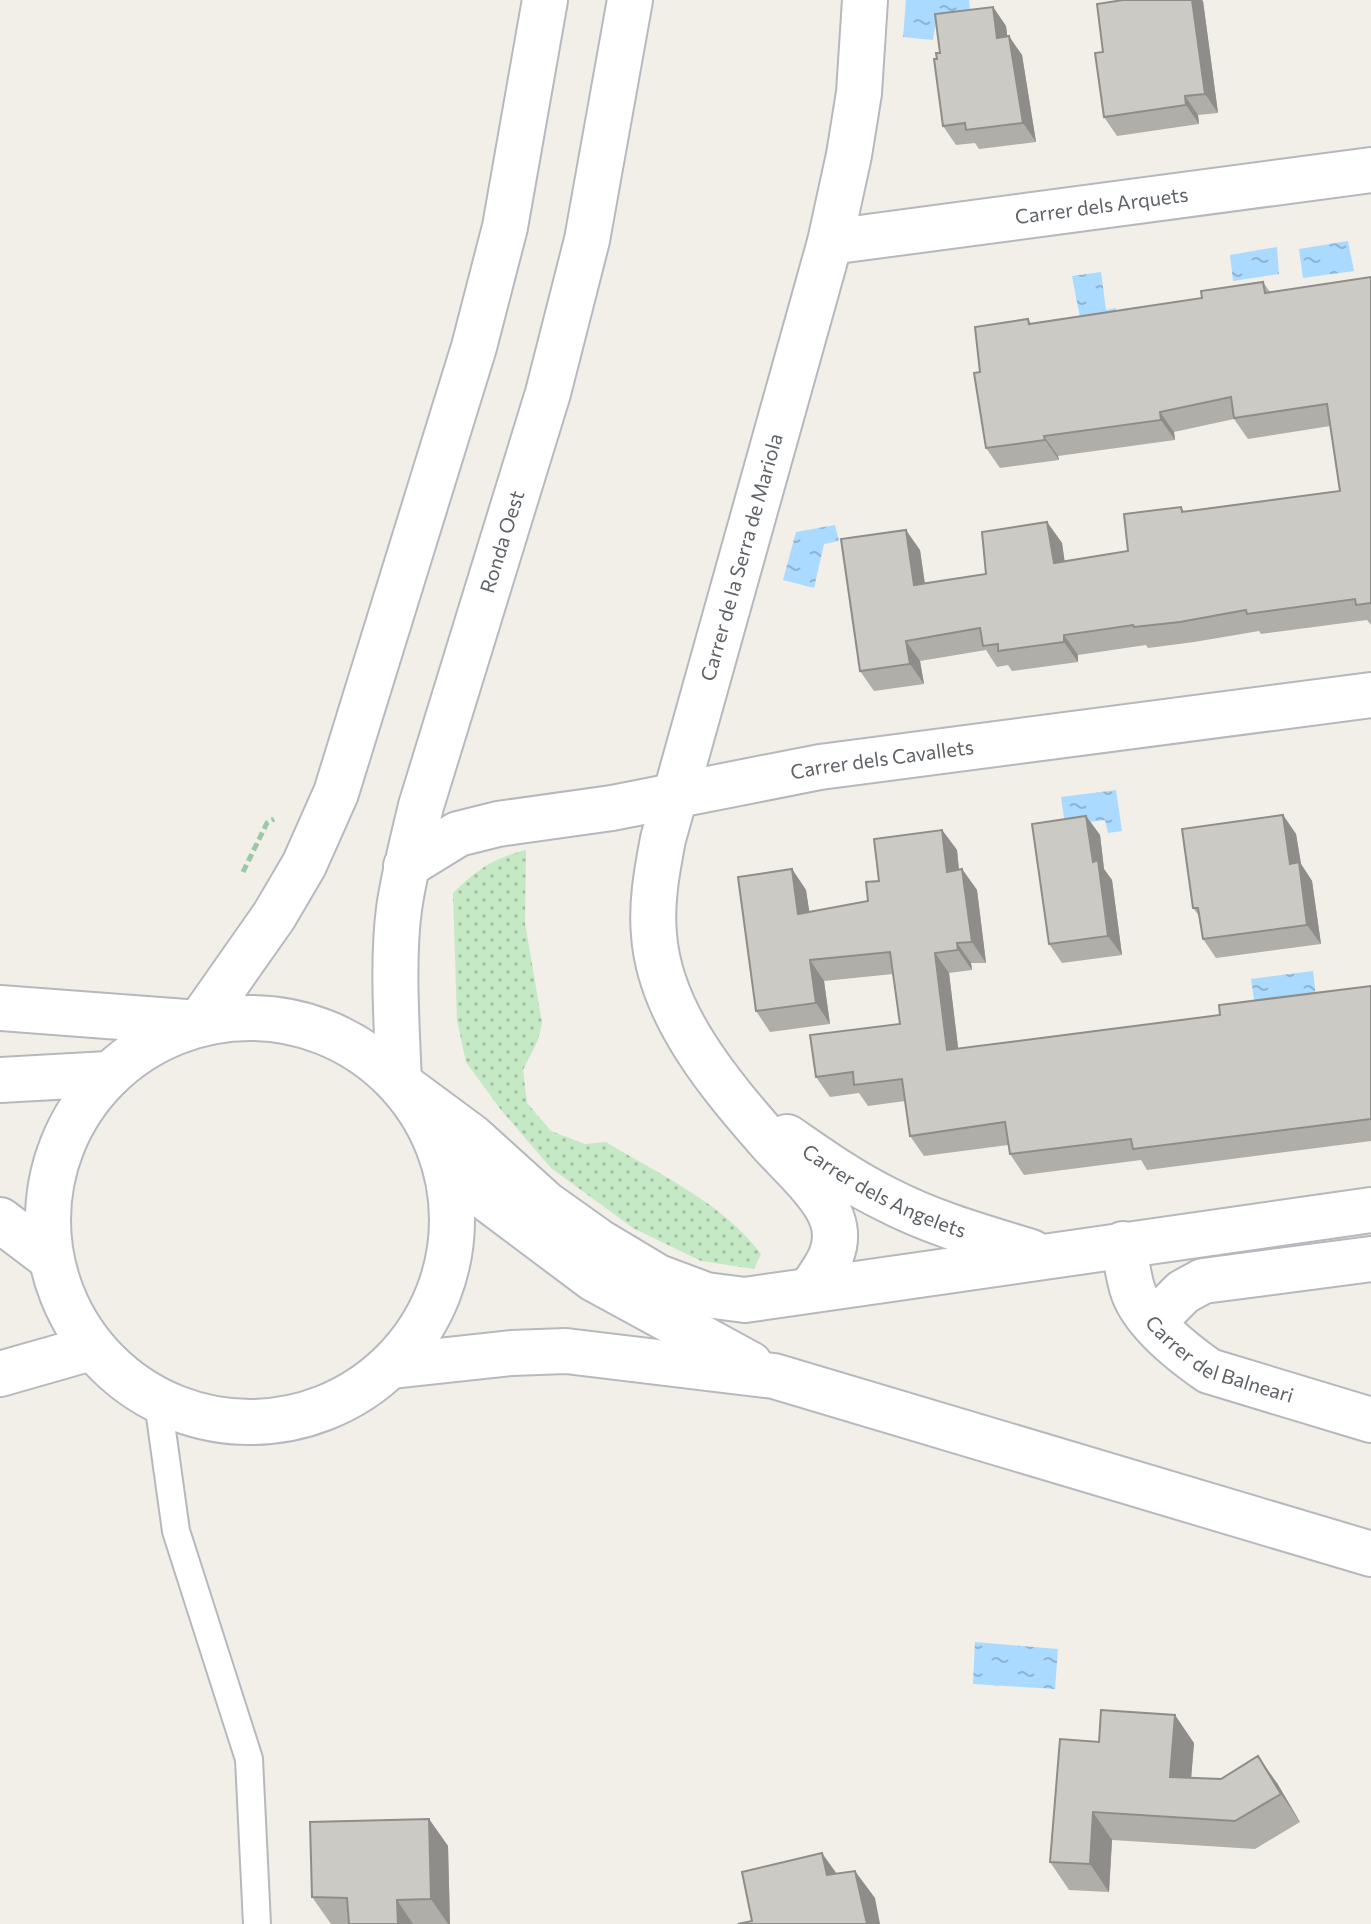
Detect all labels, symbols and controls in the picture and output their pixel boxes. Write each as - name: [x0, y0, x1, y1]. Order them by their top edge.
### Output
- street label: Carrer dels Arquets: [1013, 181, 1190, 228]
- street label: Carrer de la Serra de Mariola: [695, 431, 787, 684]
- street label: Ronda Oest: [474, 487, 528, 596]
- street label: Carrer dels Cavallets: [788, 734, 975, 784]
- street label: Carrer dels Angelets: [798, 1138, 970, 1242]
- street label: Carrer del Balneari: [1141, 1310, 1297, 1407]

